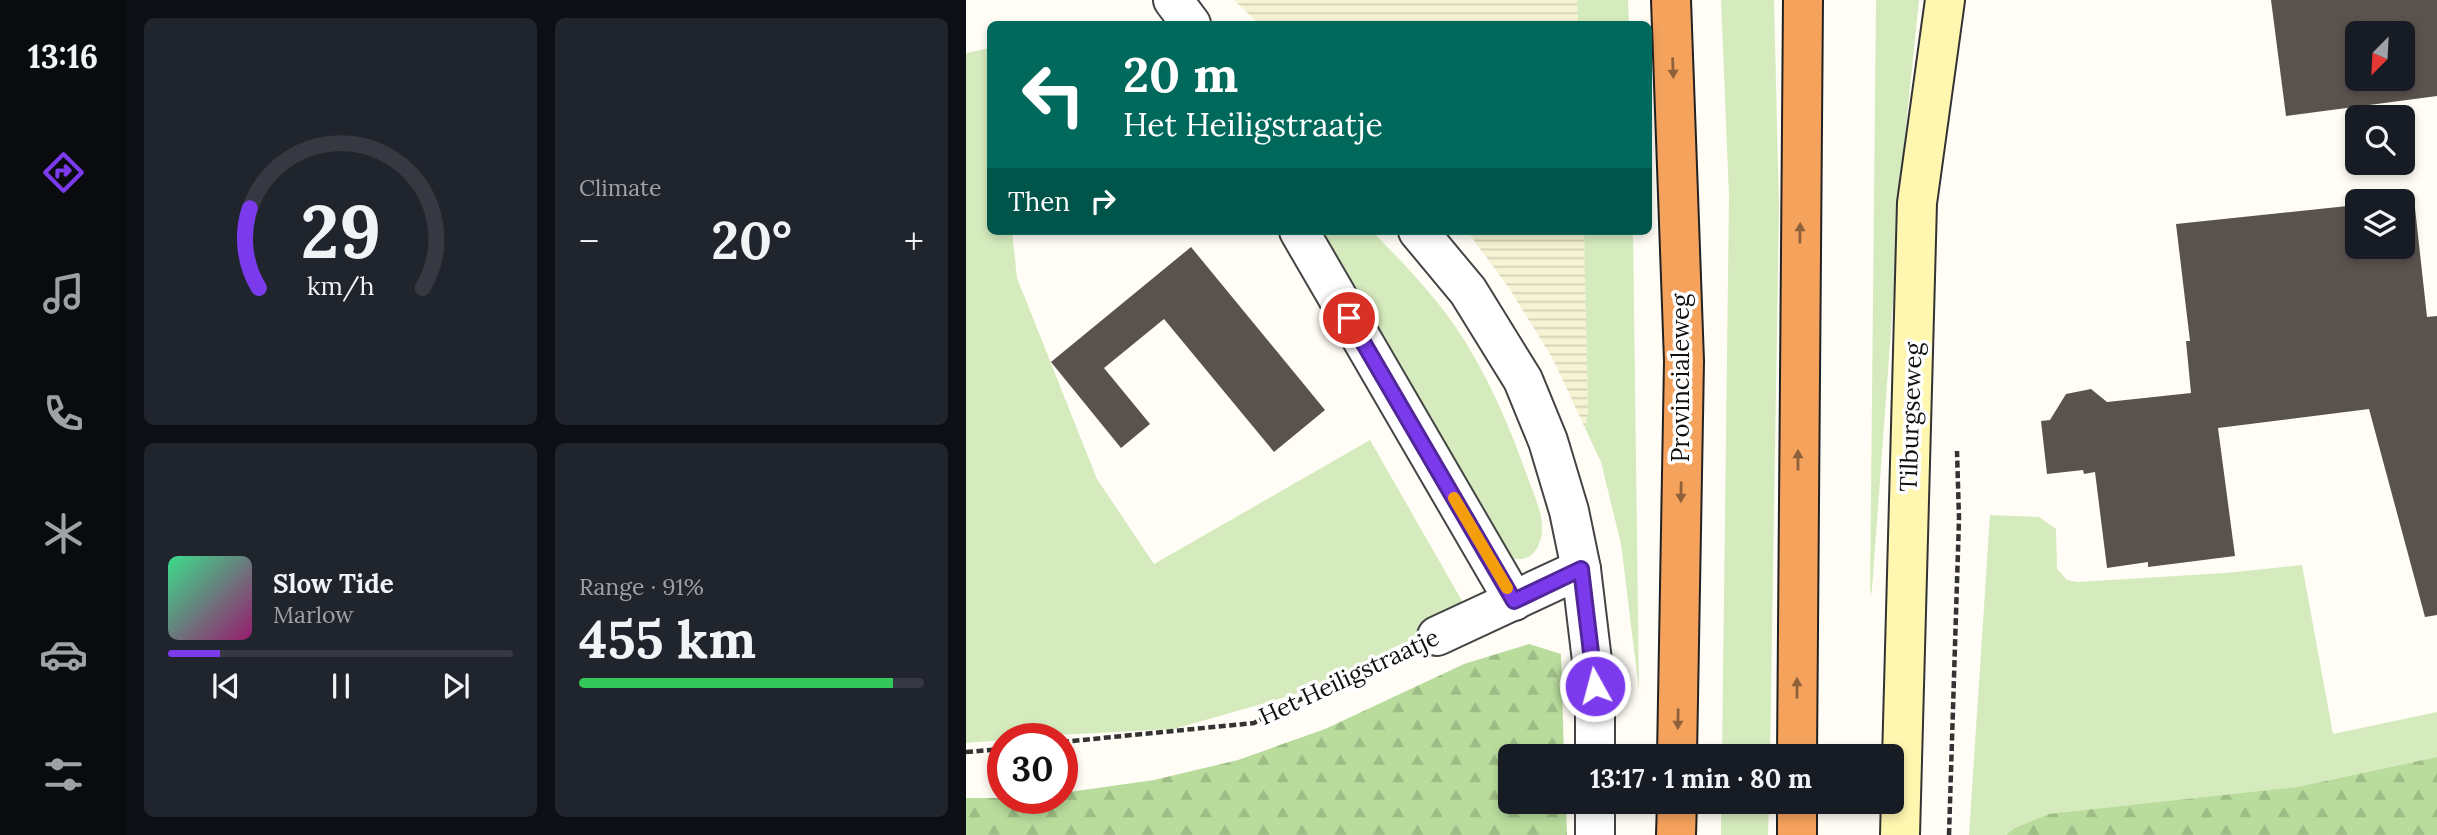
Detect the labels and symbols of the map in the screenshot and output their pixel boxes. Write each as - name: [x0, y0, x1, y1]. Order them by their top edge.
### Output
- north arrow: [2345, 21, 2415, 91]
- one-way arrow: [1668, 57, 1679, 79]
- one-way arrow: [1795, 222, 1806, 244]
- pin: [1319, 288, 1379, 348]
- street label: Provincialeweg: [1665, 293, 1696, 462]
- street label: Tilburgseweg: [1892, 341, 1929, 492]
- one-way arrow: [1792, 449, 1804, 471]
- one-way arrow: [1676, 481, 1687, 503]
- street label: Het Heiligstraatje: [1254, 621, 1444, 732]
- position arrow: [1558, 649, 1632, 723]
- one-way arrow: [1792, 677, 1803, 699]
- one-way arrow: [1672, 708, 1684, 730]
- speed limit sign: 30: [987, 723, 1078, 814]

